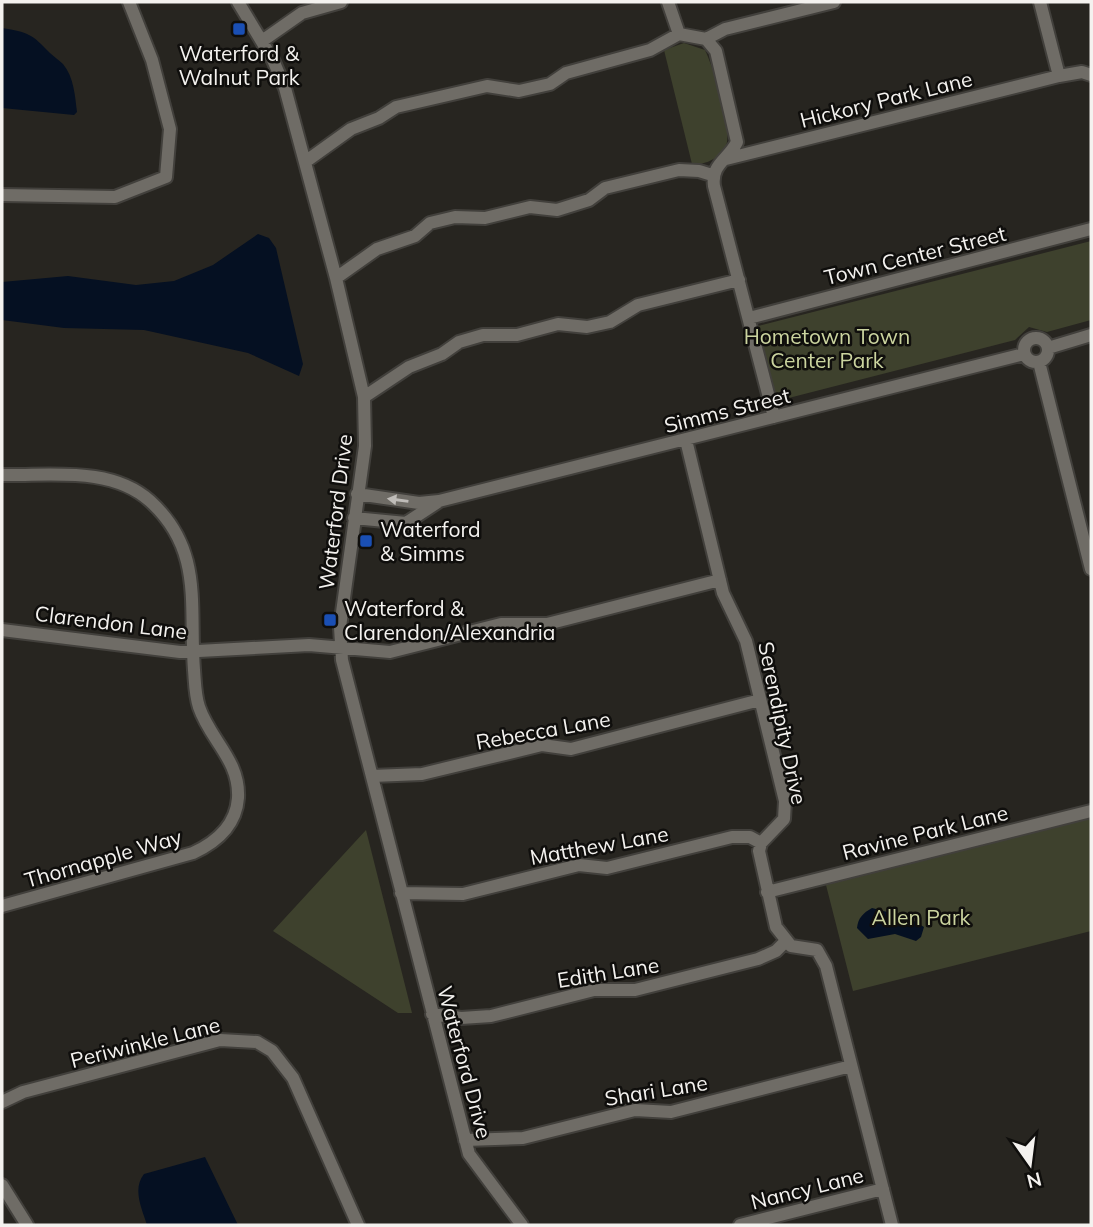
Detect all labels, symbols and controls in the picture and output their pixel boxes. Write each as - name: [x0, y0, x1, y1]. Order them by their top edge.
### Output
- marker: Waterford & Walnut Park: [231, 21, 247, 37]
- place label: Waterford & Walnut Park: [178, 40, 300, 90]
- street label: Hickory Park Lane: [797, 65, 975, 133]
- street label: Town Center Street: [822, 220, 1008, 290]
- park label: Hometown Town Center Park: [744, 323, 910, 373]
- street label: Simms Street: [661, 382, 793, 438]
- street label: Waterford Drive: [313, 433, 357, 591]
- one-way arrow: [387, 494, 409, 505]
- place label: Waterford & Simms: [380, 516, 480, 566]
- marker: Waterford & Simms: [358, 533, 374, 549]
- place label: Waterford & Clarendon/Alexandria: [344, 595, 555, 645]
- street label: Clarendon Lane: [33, 600, 189, 644]
- marker: Waterford & Clarendon/Alexandria: [322, 612, 338, 628]
- street label: Serendipity Drive: [753, 639, 813, 807]
- street label: Rebecca Lane: [474, 705, 612, 755]
- street label: Ravine Park Lane: [839, 799, 1011, 865]
- street label: Matthew Lane: [528, 820, 670, 870]
- street label: Thornapple Way: [21, 823, 185, 893]
- park label: Allen Park: [872, 904, 971, 930]
- street label: Edith Lane: [555, 951, 661, 993]
- street label: Waterford Drive: [432, 983, 498, 1141]
- street label: Periwinkle Lane: [67, 1011, 223, 1073]
- street label: Shari Lane: [603, 1069, 709, 1111]
- north arrow: [995, 1129, 1065, 1199]
- street label: Nancy Lane: [748, 1161, 866, 1215]
- text: N: [1024, 1167, 1044, 1194]

